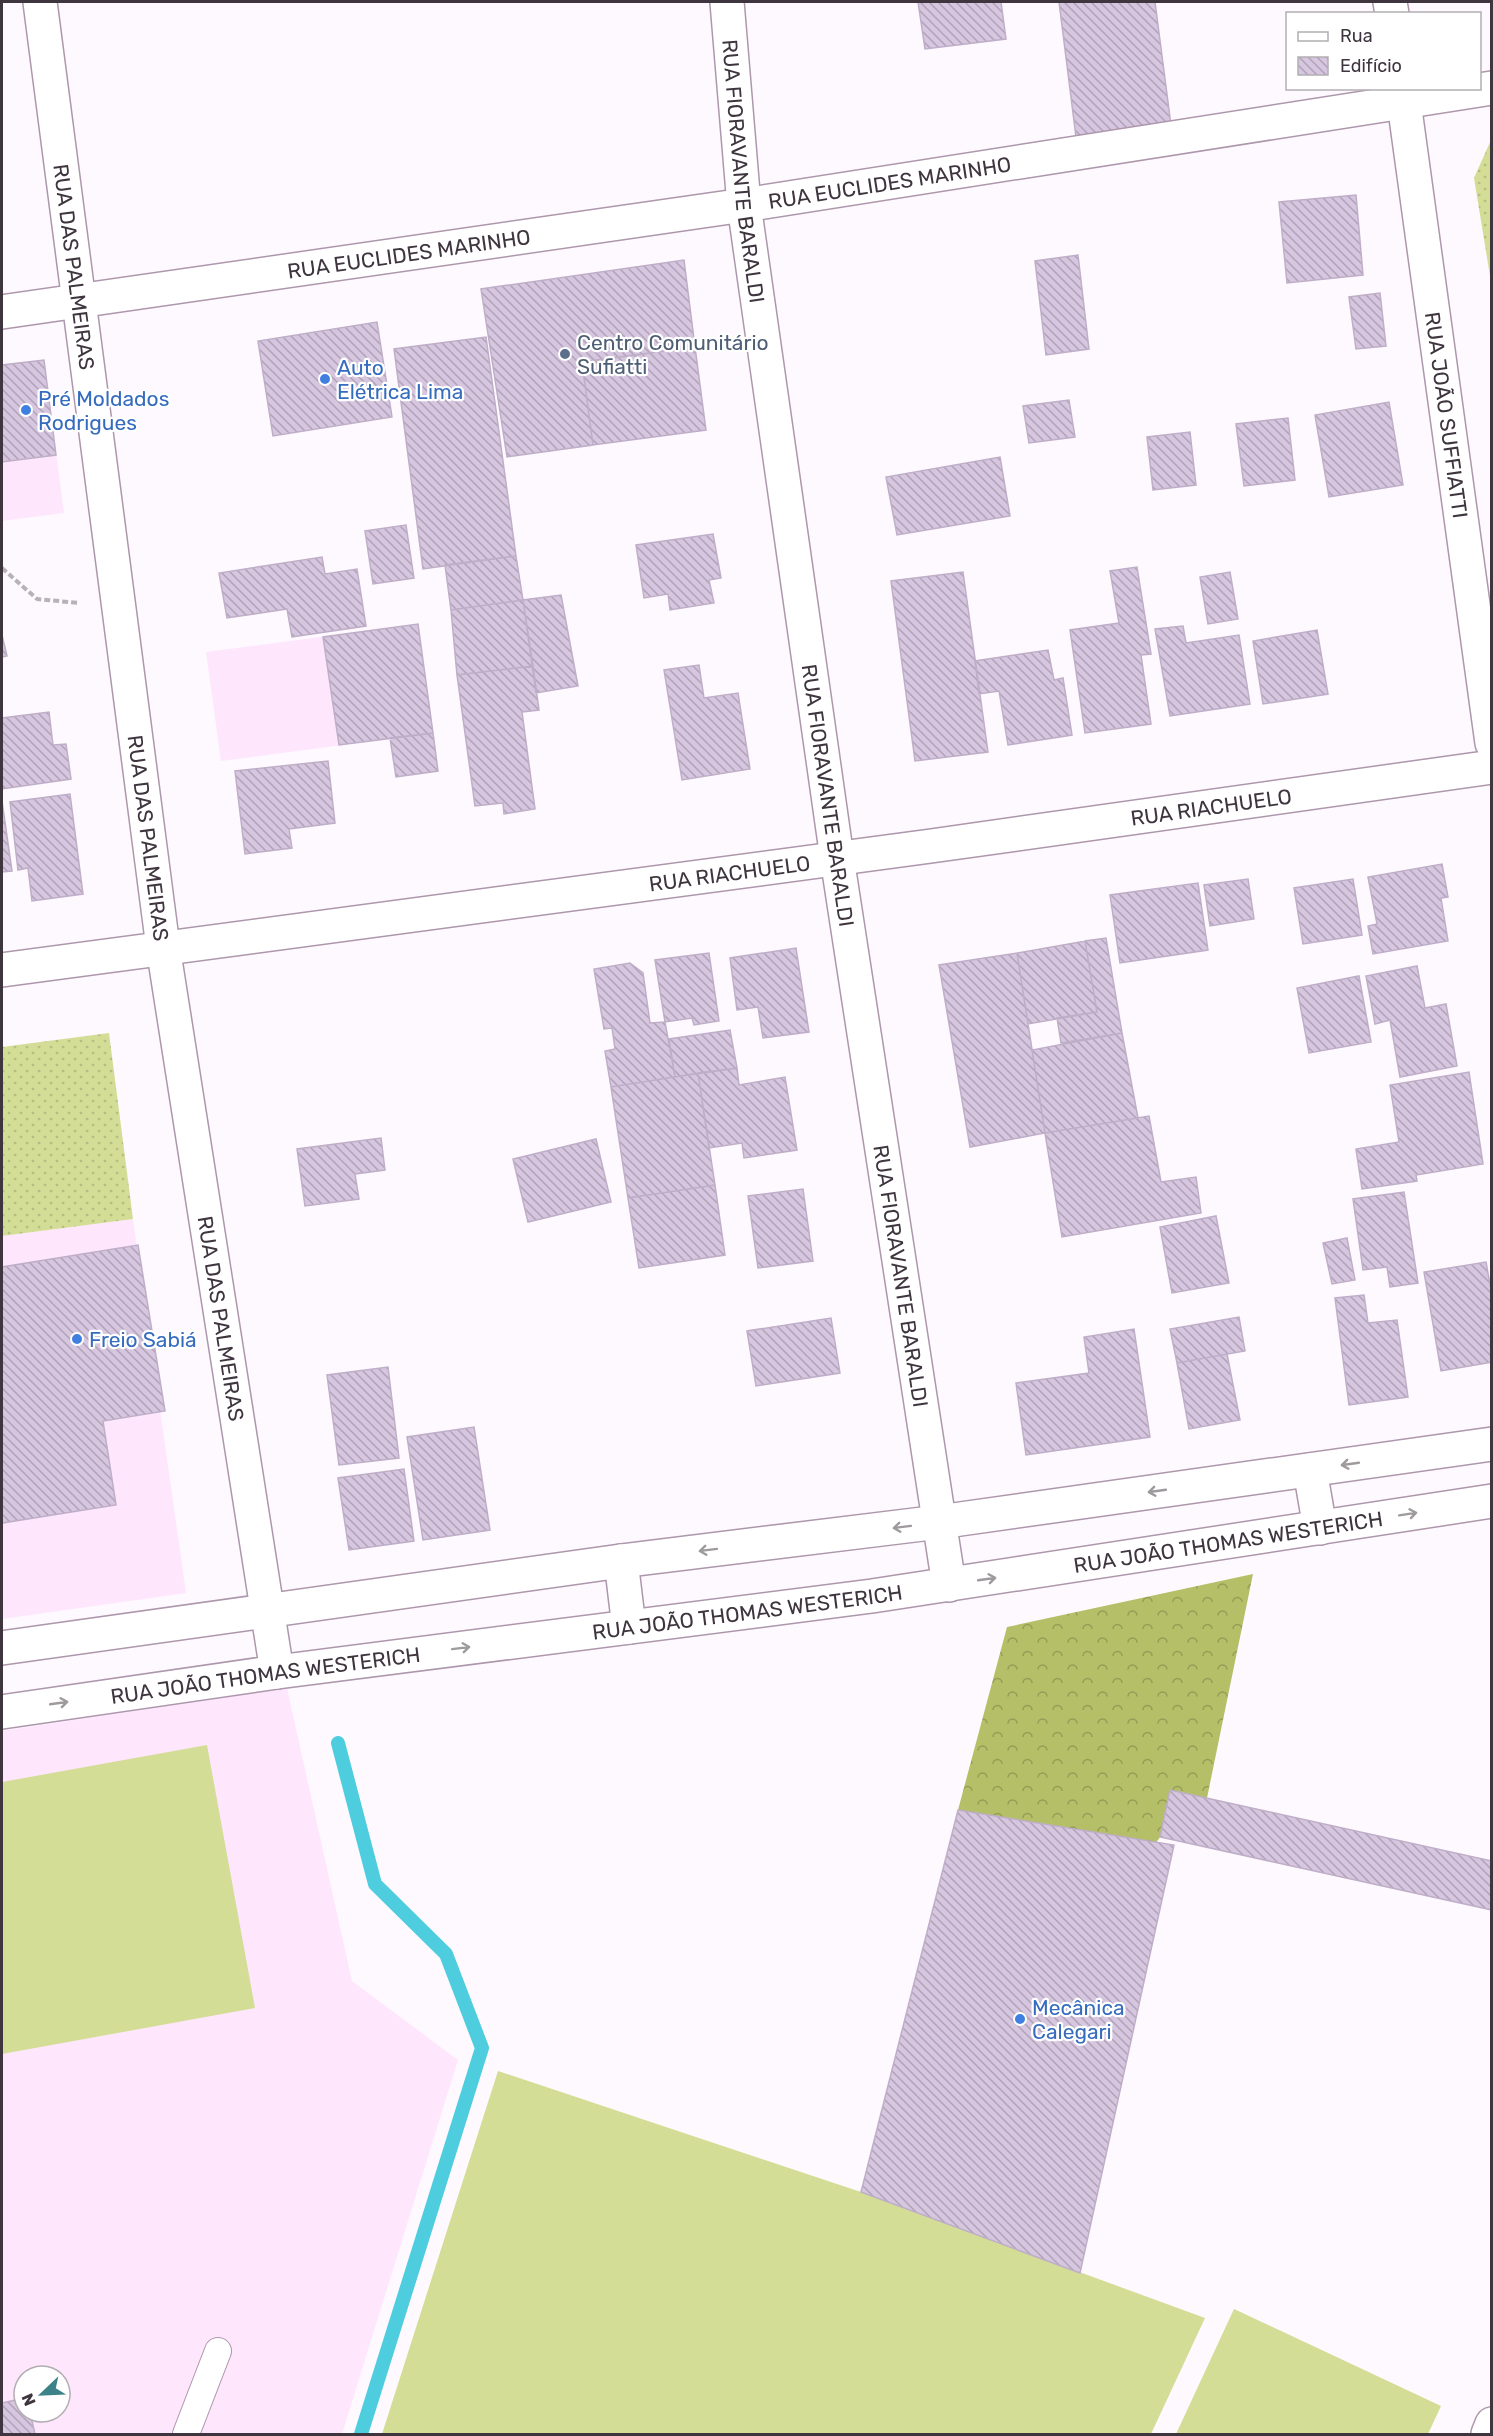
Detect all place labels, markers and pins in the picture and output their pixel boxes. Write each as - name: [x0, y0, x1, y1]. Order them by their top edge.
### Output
- place label: Centro Comunitário Sufiatti: [577, 330, 769, 379]
- marker: Centro Comunitário Sufiatti: [558, 347, 572, 361]
- place label: Auto Elétrica Lima: [337, 355, 463, 404]
- marker: Auto Elétrica Lima: [318, 372, 332, 386]
- place label: Pré Moldados Rodrigues: [38, 386, 169, 435]
- marker: Pré Moldados Rodrigues: [19, 403, 33, 417]
- place label: Freio Sabiá: [89, 1327, 197, 1352]
- marker: Freio Sabiá: [70, 1332, 84, 1346]
- place label: Mecânica Calegari: [1032, 1995, 1125, 2044]
- marker: Mecânica Calegari: [1013, 2012, 1027, 2026]

